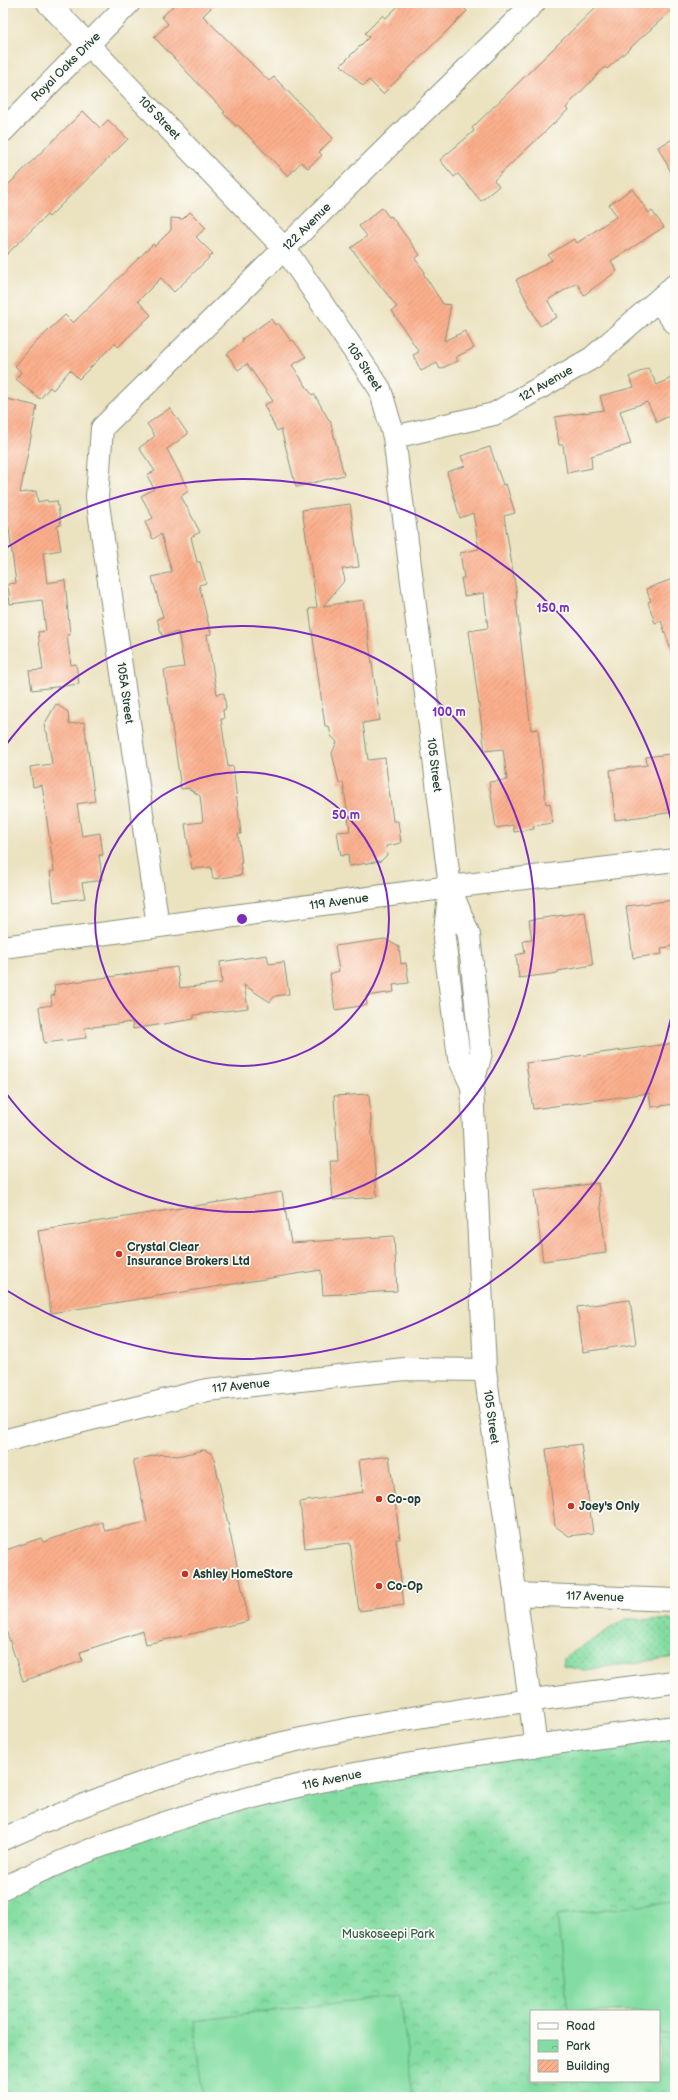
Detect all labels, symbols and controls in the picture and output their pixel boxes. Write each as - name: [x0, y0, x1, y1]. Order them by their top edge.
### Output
- street label: Royal Oaks Drive: [28, 29, 104, 105]
- street label: 105 Street: [135, 93, 184, 143]
- street label: 122 Avenue: [280, 200, 334, 254]
- street label: 105 Street: [343, 340, 385, 394]
- street label: 121 Avenue: [516, 363, 576, 405]
- text: 150 m: [537, 601, 569, 616]
- street label: 105A Street: [113, 661, 137, 725]
- text: 100 m: [432, 705, 466, 720]
- street label: 105 Street: [423, 737, 445, 793]
- text: 50 m: [332, 808, 360, 823]
- street label: 119 Avenue: [308, 890, 370, 914]
- centre of rings: [235, 912, 249, 926]
- place label: Crystal Clear Insurance Brokers Ltd: [127, 1240, 250, 1269]
- marker: Crystal Clear Insurance Brokers Ltd: [114, 1249, 124, 1259]
- street label: 117 Avenue: [211, 1376, 271, 1396]
- street label: 105 Street: [480, 1389, 502, 1445]
- place label: Co-op: [387, 1492, 421, 1507]
- marker: Co-op: [374, 1494, 384, 1504]
- place label: Joey's Only: [579, 1499, 640, 1514]
- marker: Joey's Only: [566, 1501, 576, 1511]
- place label: Ashley HomeStore: [192, 1567, 293, 1582]
- marker: Ashley HomeStore: [180, 1569, 190, 1579]
- place label: Co-Op: [387, 1579, 423, 1594]
- marker: Co-Op: [374, 1581, 384, 1591]
- street label: 117 Avenue: [566, 1588, 624, 1606]
- street label: 116 Avenue: [301, 1766, 363, 1794]
- park label: Muskoseepi Park: [342, 1927, 434, 1942]
- legend: [530, 2010, 660, 2082]
- text: Road: [566, 2019, 595, 2034]
- text: Park: [566, 2039, 590, 2054]
- text: Building: [566, 2059, 610, 2074]

